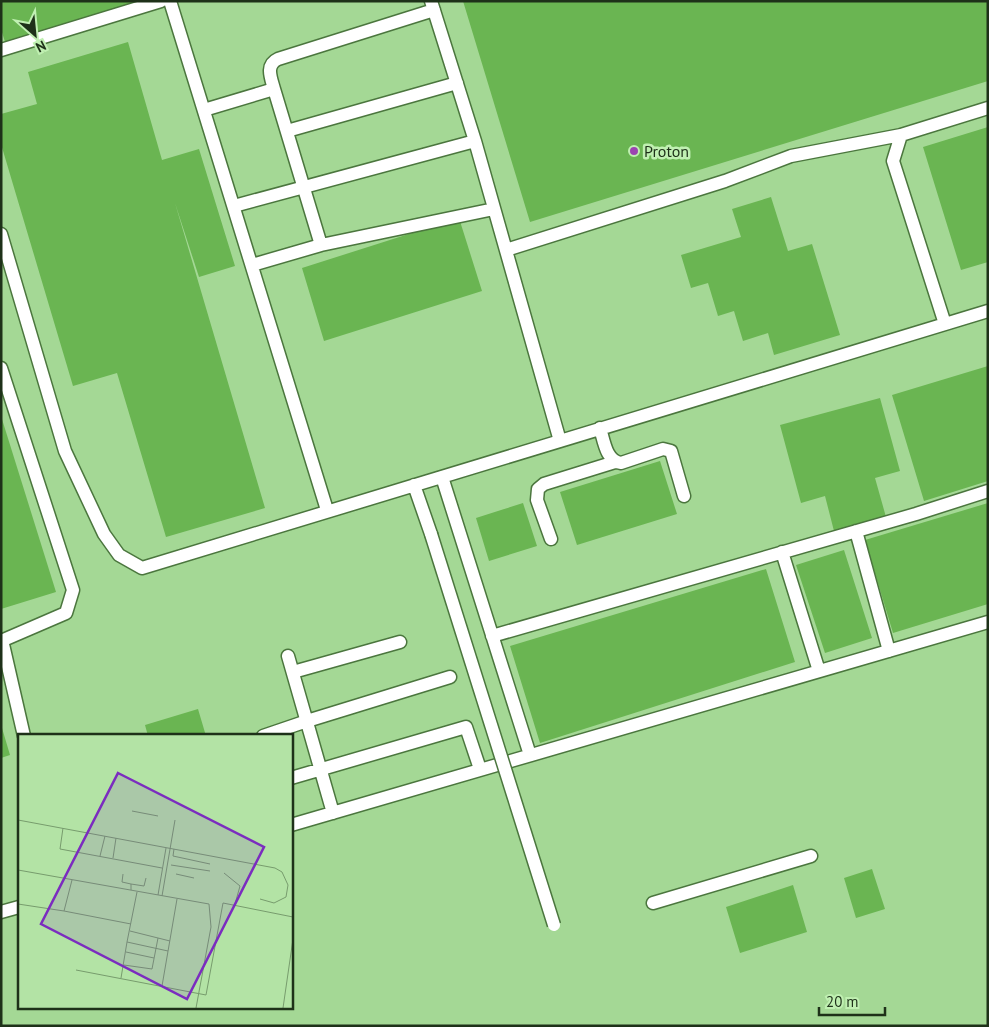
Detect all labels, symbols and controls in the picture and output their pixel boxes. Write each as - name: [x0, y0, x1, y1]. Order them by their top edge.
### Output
- north arrow: [10, 10, 60, 60]
- text: N: [33, 36, 49, 57]
- place label: Proton: [644, 141, 689, 161]
- marker: Proton: [628, 145, 640, 157]
- inset map: [18, 734, 292, 1010]
- scale bar: [819, 984, 885, 1016]
- text: 20 m: [826, 992, 859, 1011]

